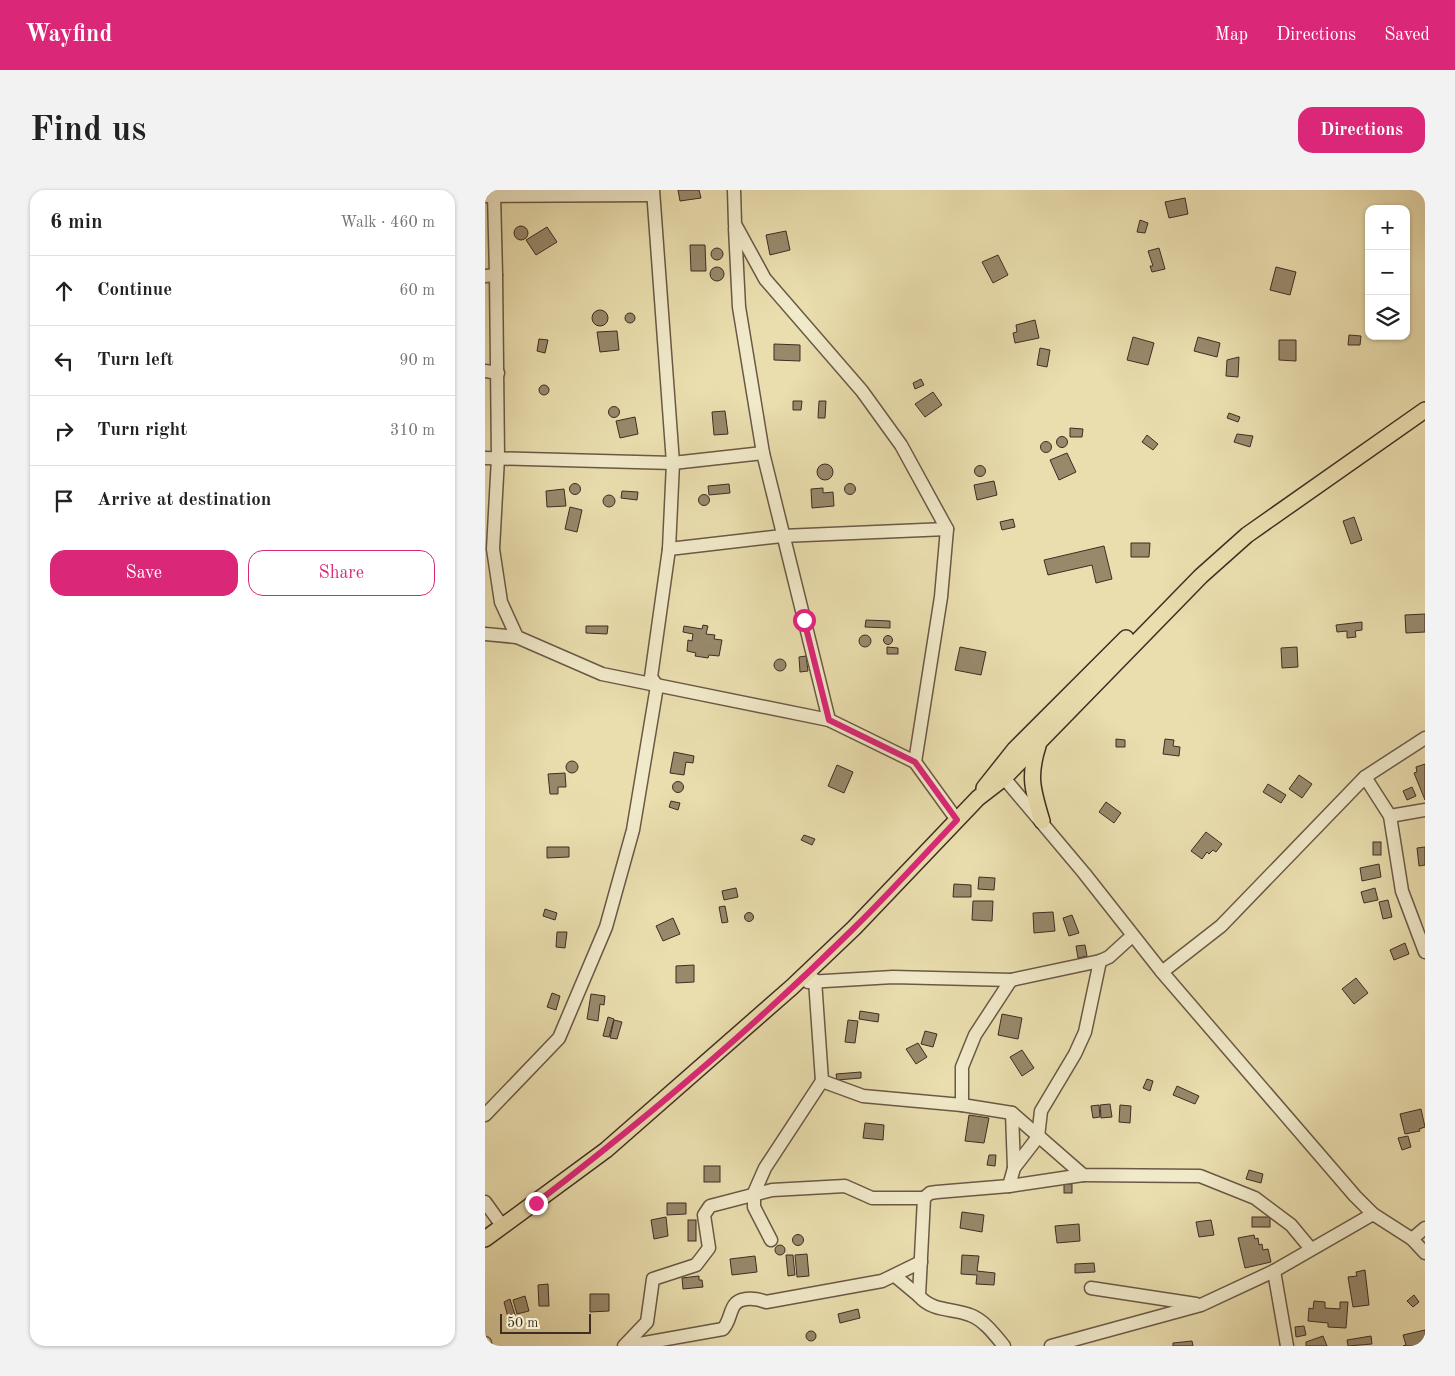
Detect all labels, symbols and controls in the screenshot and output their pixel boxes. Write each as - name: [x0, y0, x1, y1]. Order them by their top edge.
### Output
- text: Wayfind: [25, 23, 112, 47]
- text: Map: [1215, 26, 1248, 44]
- text: Directions: [1276, 26, 1356, 44]
- text: Saved: [1384, 26, 1430, 44]
- button: Directions: [1298, 107, 1425, 153]
- text: Find us: [30, 113, 146, 148]
- map controls: [1365, 205, 1410, 340]
- button: +: [1365, 205, 1410, 250]
- text: 6 min: [50, 212, 103, 233]
- text: Walk · 460 m: [340, 215, 435, 231]
- button: −: [1365, 250, 1410, 295]
- icon: ahead: [50, 277, 78, 305]
- text: Continue: [97, 281, 172, 300]
- text: 60 m: [399, 283, 435, 299]
- button: layers: [1365, 295, 1410, 340]
- icon: left: [50, 347, 78, 375]
- text: Turn left: [97, 351, 174, 370]
- text: 90 m: [399, 353, 435, 369]
- icon: right: [50, 417, 78, 445]
- text: Turn right: [97, 421, 187, 440]
- text: 310 m: [390, 423, 435, 439]
- icon: arrive: [50, 487, 78, 515]
- text: Arrive at destination: [97, 491, 271, 510]
- button: Save: [50, 550, 238, 596]
- button: Share: [248, 550, 435, 596]
- route start: [793, 609, 816, 632]
- route end: [525, 1192, 548, 1215]
- scale bar: [500, 1311, 591, 1334]
- text: 50 m: [507, 1316, 538, 1330]

